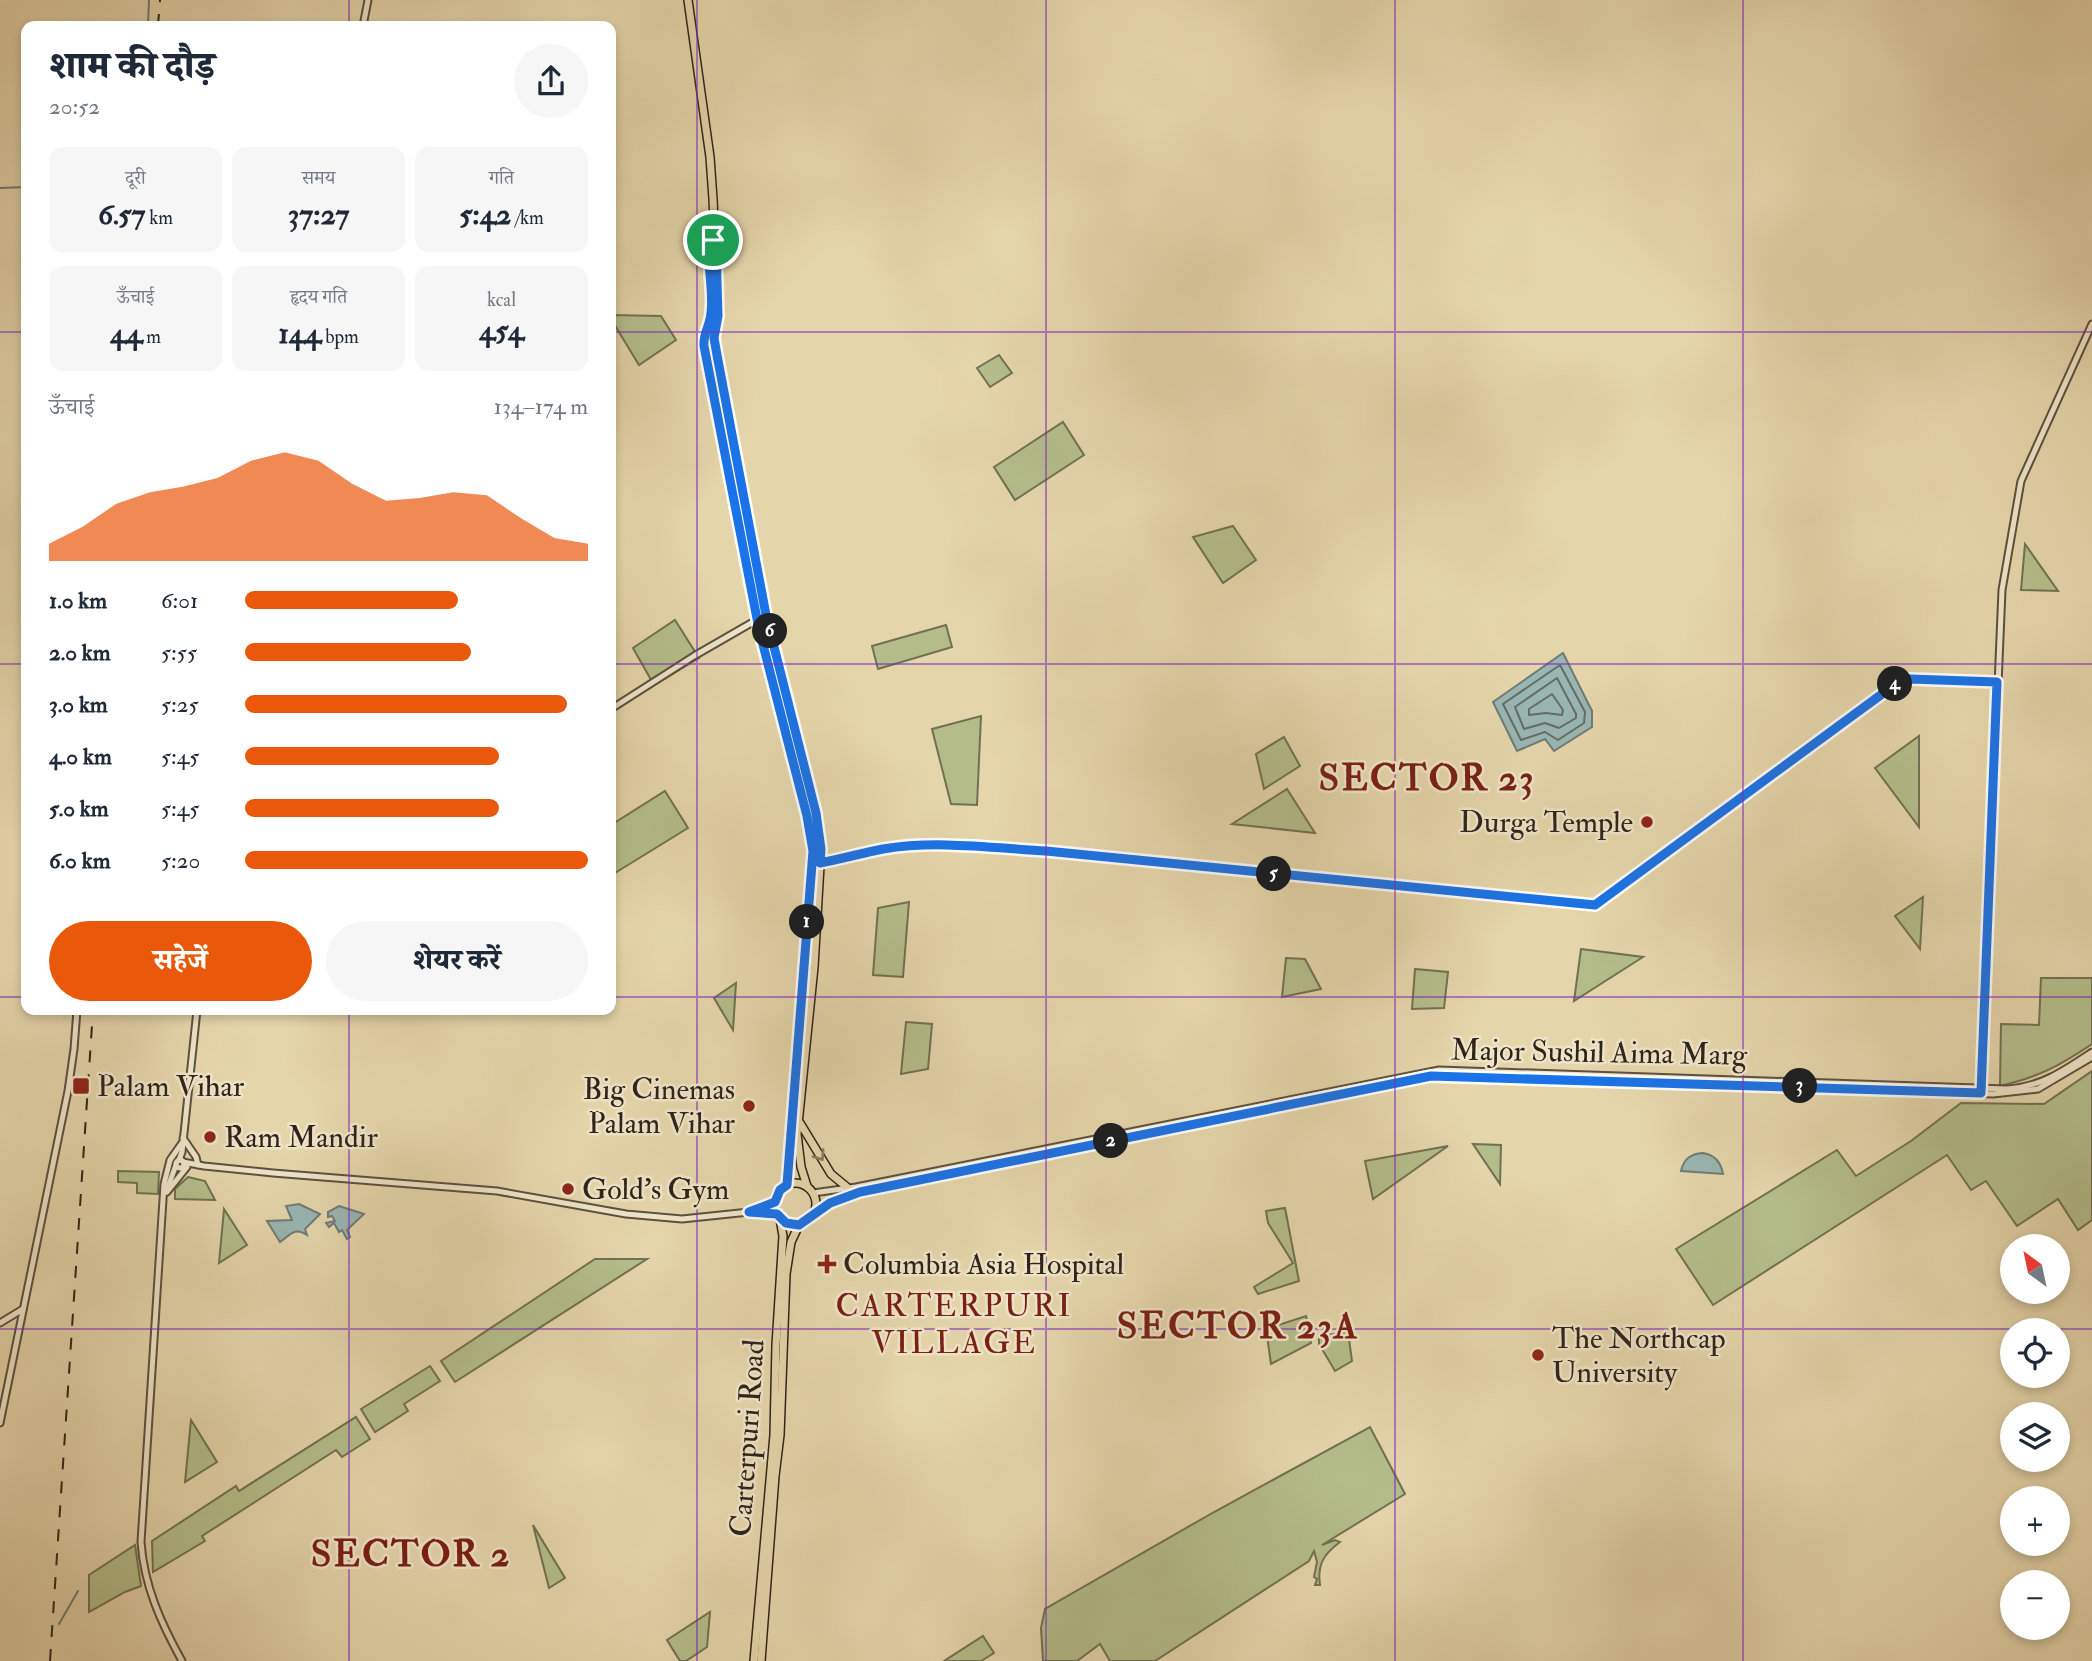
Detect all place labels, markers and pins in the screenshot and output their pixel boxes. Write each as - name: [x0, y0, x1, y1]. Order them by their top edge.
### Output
- pin: [683, 210, 743, 270]
- pin: 6: [752, 614, 788, 648]
- pin: 4: [1878, 666, 1912, 702]
- place label: Durga Temple: [1459, 804, 1633, 841]
- marker: Durga Temple: [1639, 814, 1655, 830]
- pin: 5: [1256, 856, 1292, 892]
- pin: 1: [790, 904, 824, 940]
- place label: Palam Vihar: [97, 1068, 244, 1105]
- pin: 3: [1783, 1068, 1818, 1104]
- place label: Big Cinemas Palam Vihar: [583, 1071, 735, 1142]
- marker: Palam Vihar: [71, 1076, 91, 1096]
- marker: Big Cinemas Palam Vihar: [741, 1098, 757, 1114]
- place label: Ram Mandir: [224, 1119, 378, 1156]
- pin: 2: [1094, 1124, 1128, 1158]
- marker: Ram Mandir: [202, 1129, 218, 1145]
- place label: Gold's Gym: [582, 1171, 729, 1208]
- marker: Gold's Gym: [560, 1181, 576, 1197]
- place label: Columbia Asia Hospital: [843, 1246, 1125, 1283]
- marker: Columbia Asia Hospital: [817, 1254, 837, 1274]
- place label: The Northcap University: [1552, 1320, 1726, 1391]
- marker: The Northcap University: [1530, 1347, 1546, 1363]

